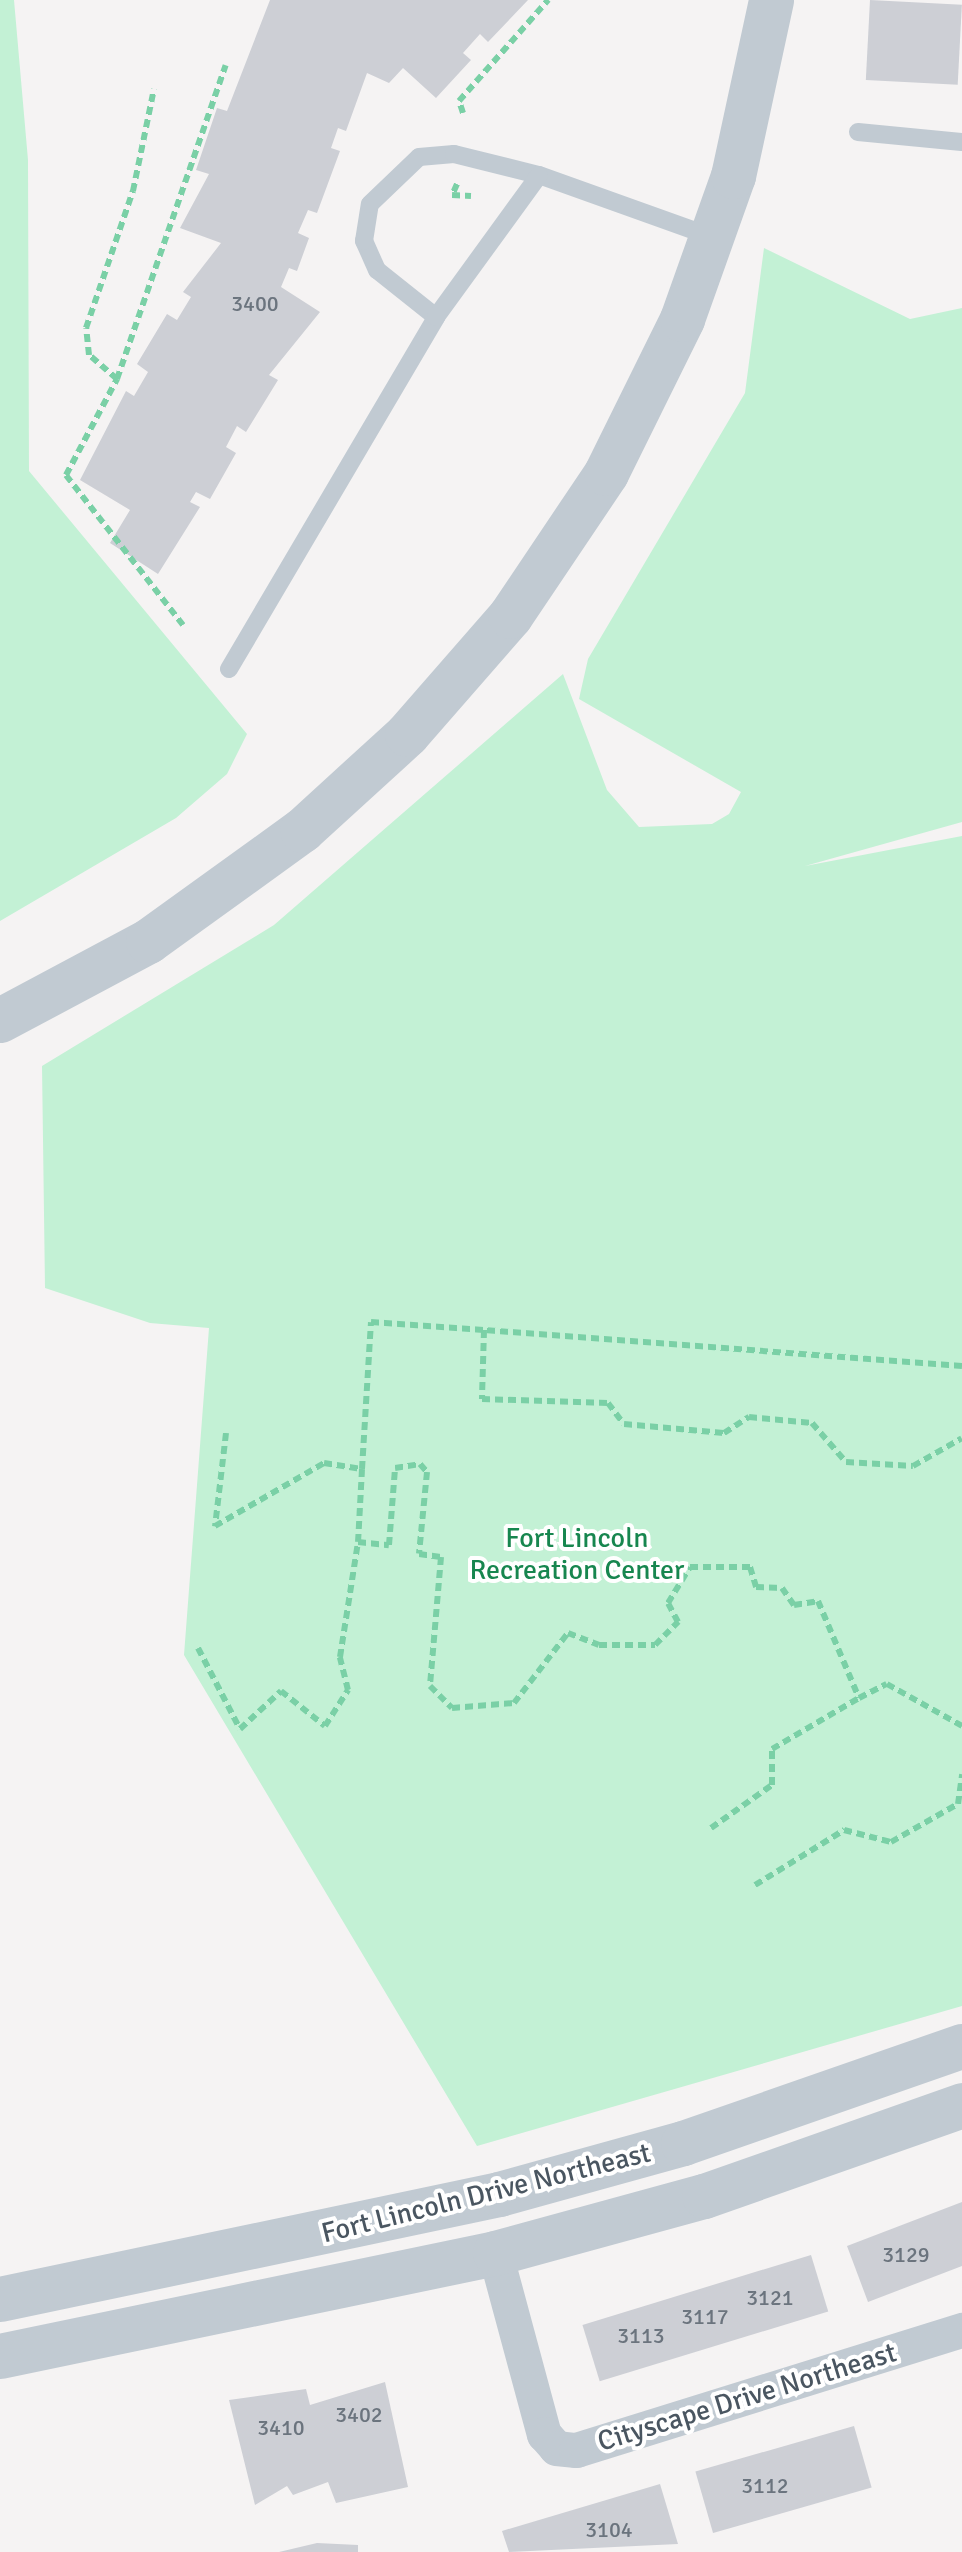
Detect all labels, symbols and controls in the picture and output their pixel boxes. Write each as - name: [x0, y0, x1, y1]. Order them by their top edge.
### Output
- house number: 3400: [231, 291, 279, 317]
- park label: Fort Lincoln Recreation Center: [470, 1521, 684, 1587]
- street label: Fort Lincoln Drive Northeast: [318, 2136, 654, 2250]
- house number: 3129: [882, 2242, 930, 2268]
- house number: 3121: [746, 2285, 794, 2311]
- house number: 3117: [681, 2304, 729, 2330]
- house number: 3113: [617, 2323, 665, 2349]
- street label: Cityscape Drive Northeast: [594, 2336, 900, 2458]
- house number: 3402: [335, 2402, 383, 2428]
- house number: 3410: [257, 2415, 305, 2441]
- house number: 3112: [741, 2473, 789, 2499]
- house number: 3104: [585, 2517, 633, 2543]

